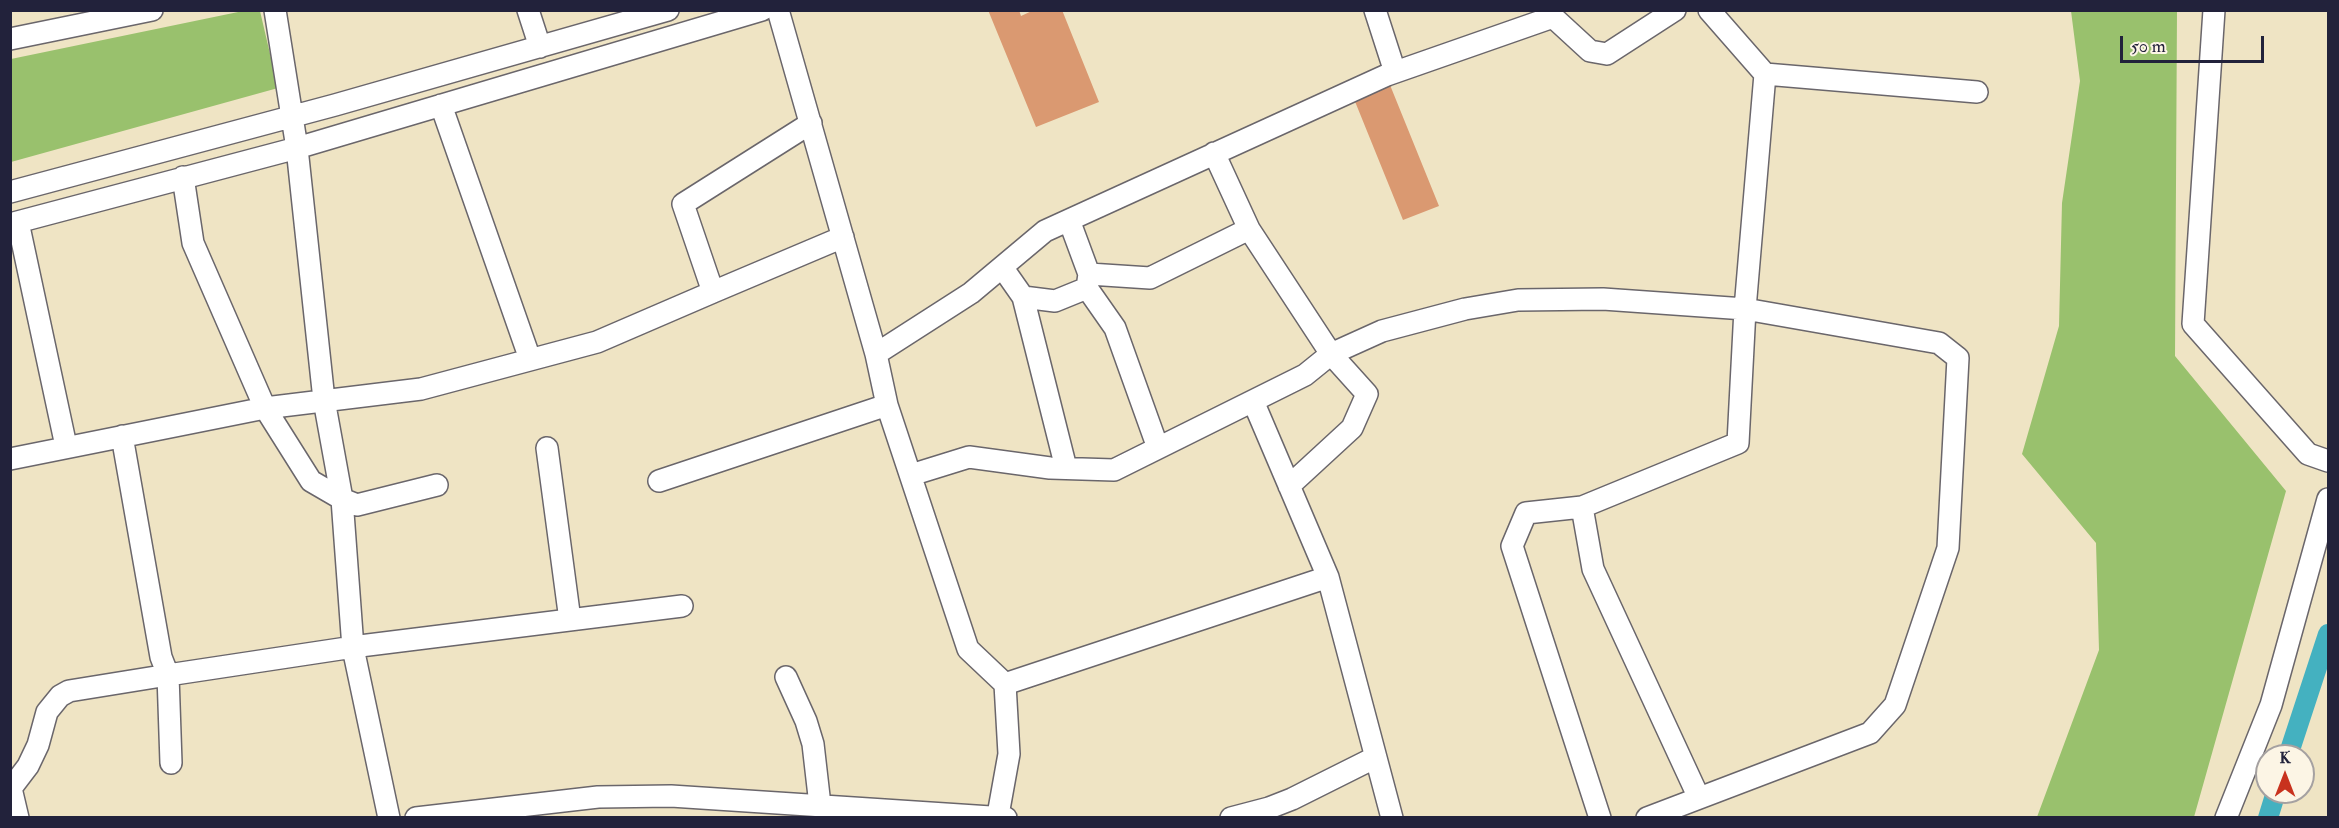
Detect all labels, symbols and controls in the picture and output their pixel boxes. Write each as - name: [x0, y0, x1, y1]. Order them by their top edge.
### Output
- scale bar: [2123, 24, 2267, 62]
- text: 50 m: [2131, 35, 2166, 58]
- north arrow: [2255, 744, 2315, 804]
- text: K: [2279, 748, 2291, 768]

